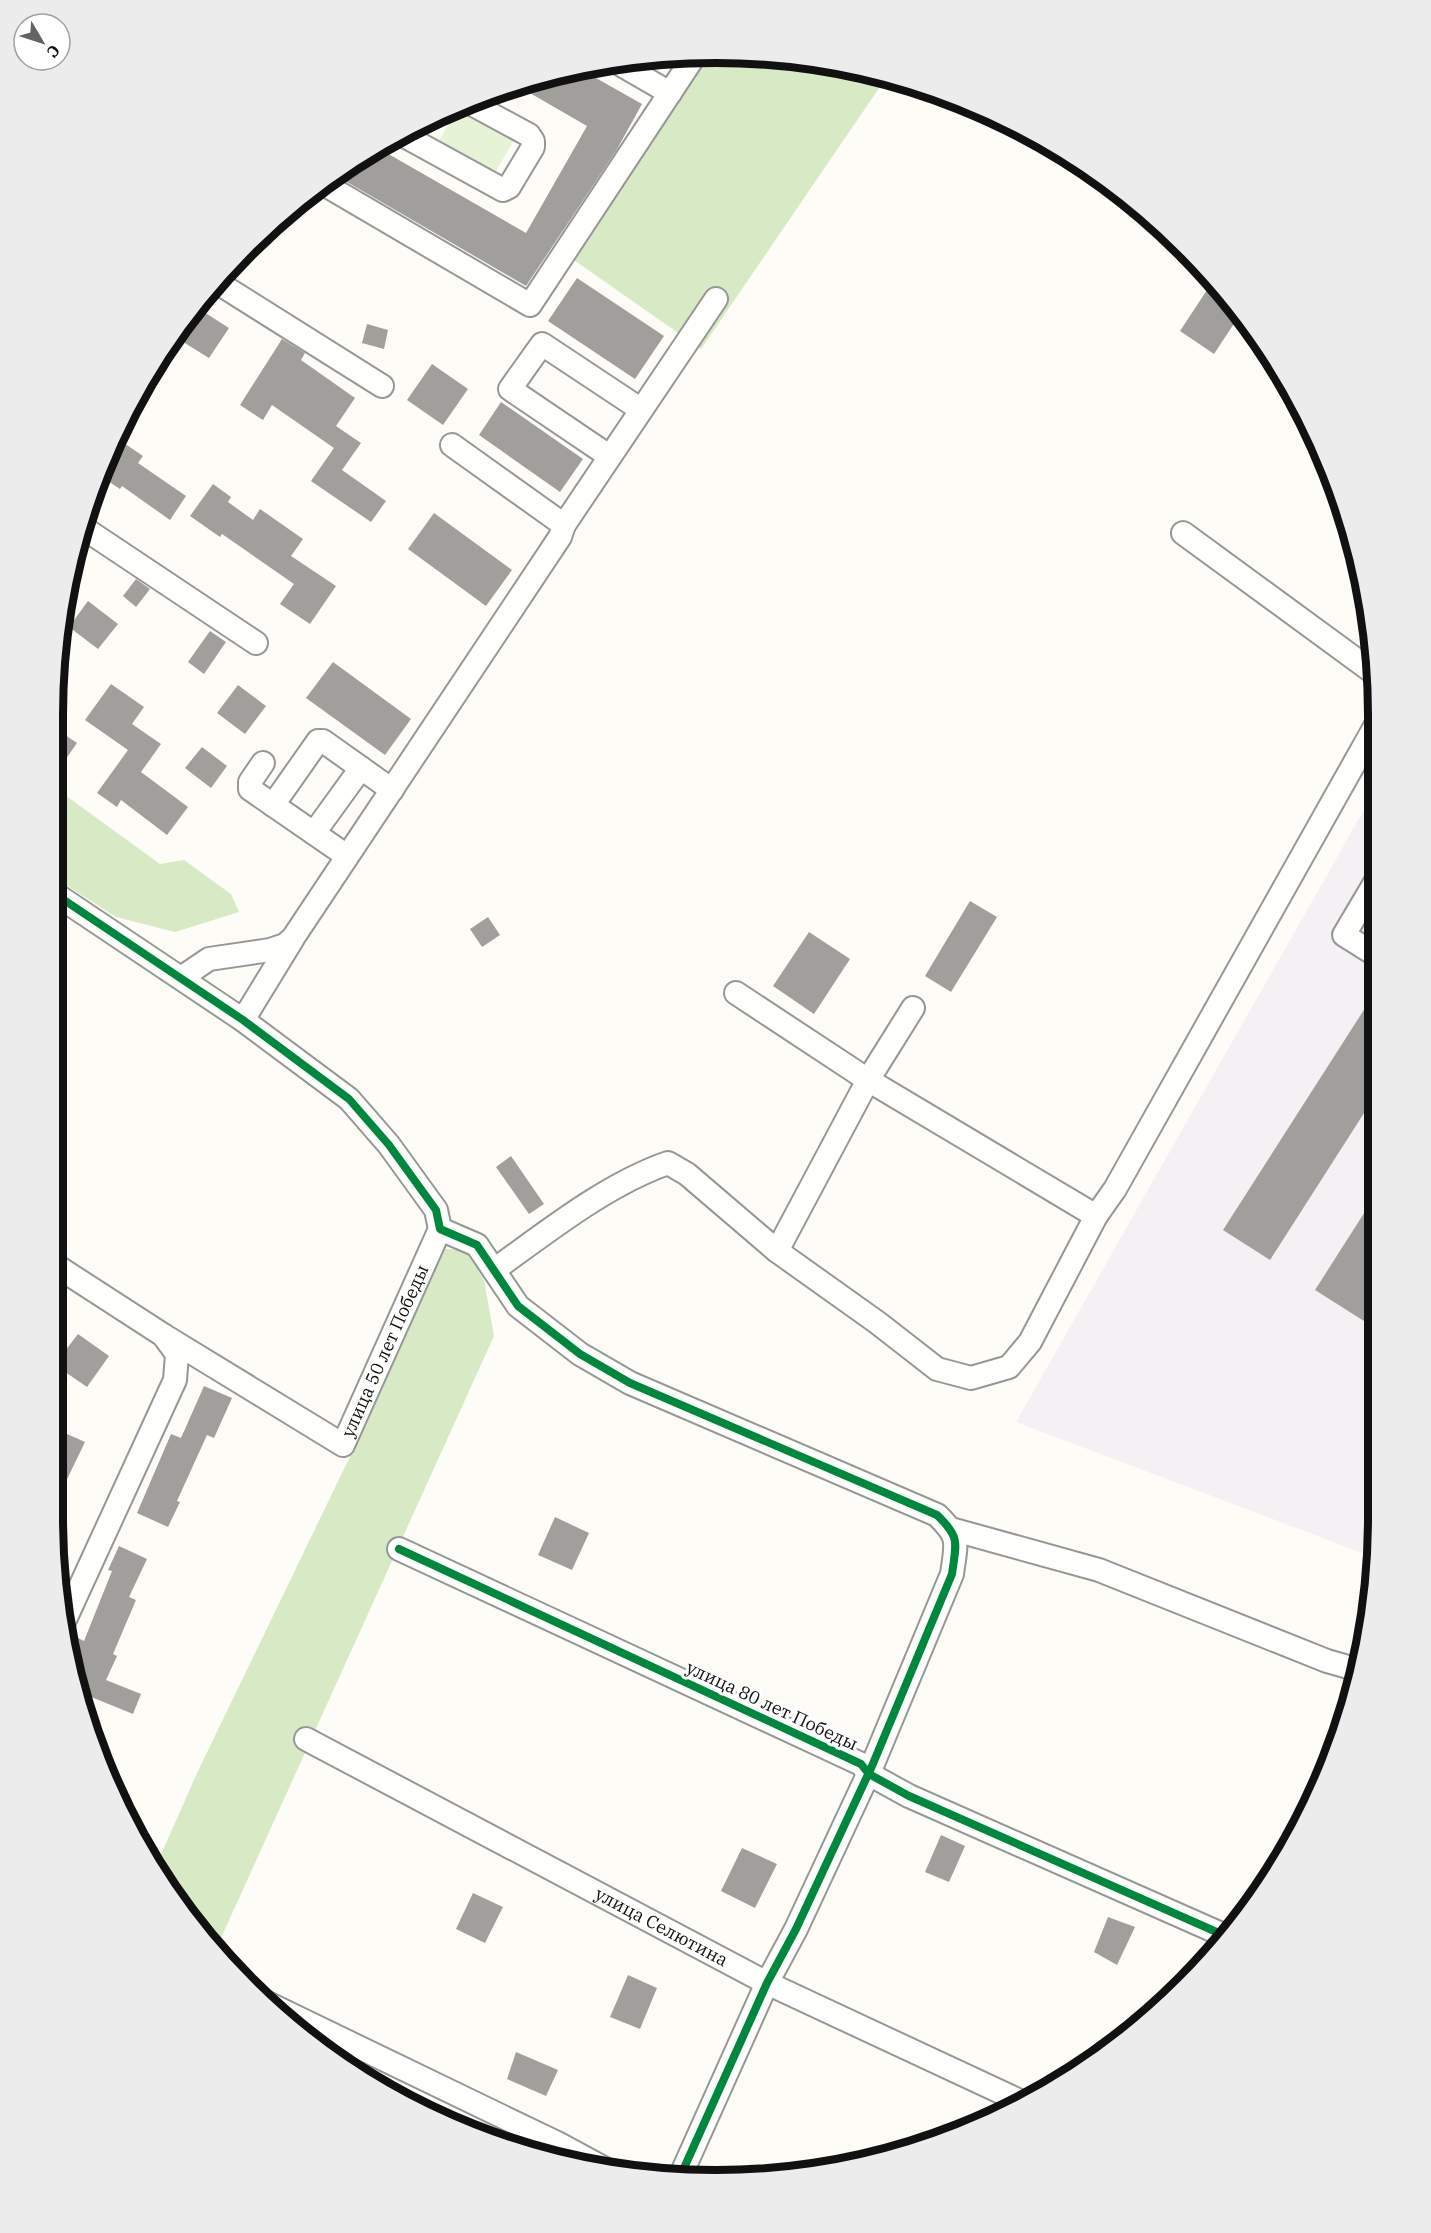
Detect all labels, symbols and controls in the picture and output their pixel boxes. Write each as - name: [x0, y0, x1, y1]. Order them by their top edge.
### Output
- north arrow: [12, 12, 72, 72]
- text: С: [43, 41, 65, 62]
- street label: улица 50 лет Победы: [336, 1261, 434, 1441]
- street label: улица 80 лет Победы: [683, 1656, 862, 1755]
- street label: улица Селютина: [591, 1882, 732, 1971]

